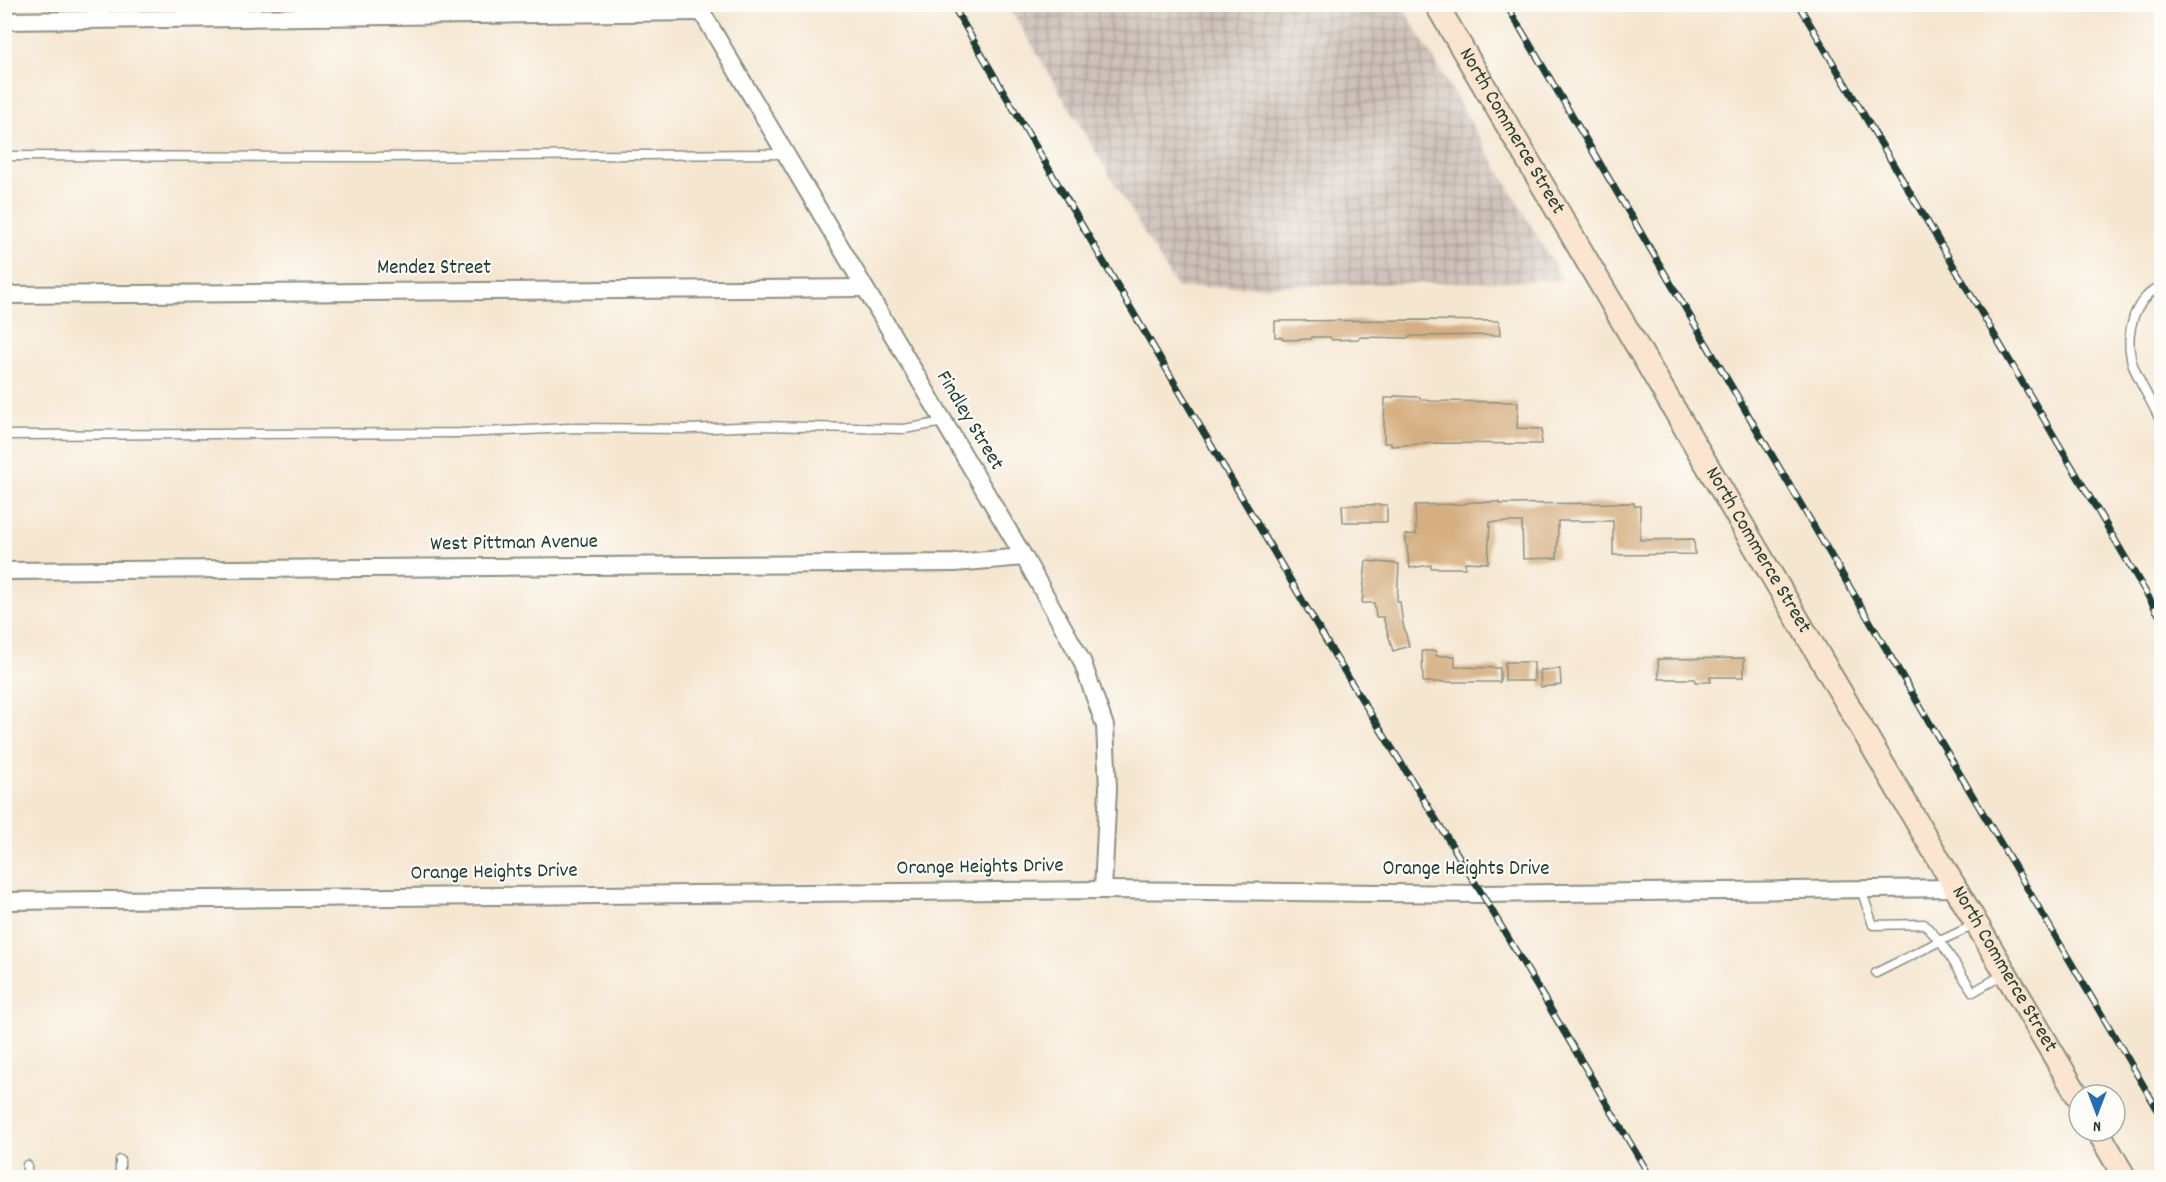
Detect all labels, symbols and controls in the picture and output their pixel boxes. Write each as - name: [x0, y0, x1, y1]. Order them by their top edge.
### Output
- street label: North Commerce Street: [1450, 43, 1572, 221]
- street label: Mendez Street: [377, 254, 491, 284]
- street label: Findley Street: [927, 366, 1011, 477]
- street label: North Commerce Street: [1696, 462, 1818, 640]
- street label: West Pittman Avenue: [430, 528, 598, 560]
- street label: Orange Heights Drive: [896, 852, 1064, 884]
- street label: Orange Heights Drive: [1382, 855, 1550, 885]
- street label: Orange Heights Drive: [410, 857, 578, 889]
- street label: North Commerce Street: [1943, 881, 2064, 1059]
- north arrow: [2067, 1083, 2127, 1143]
- text: N: [2093, 1114, 2101, 1137]

